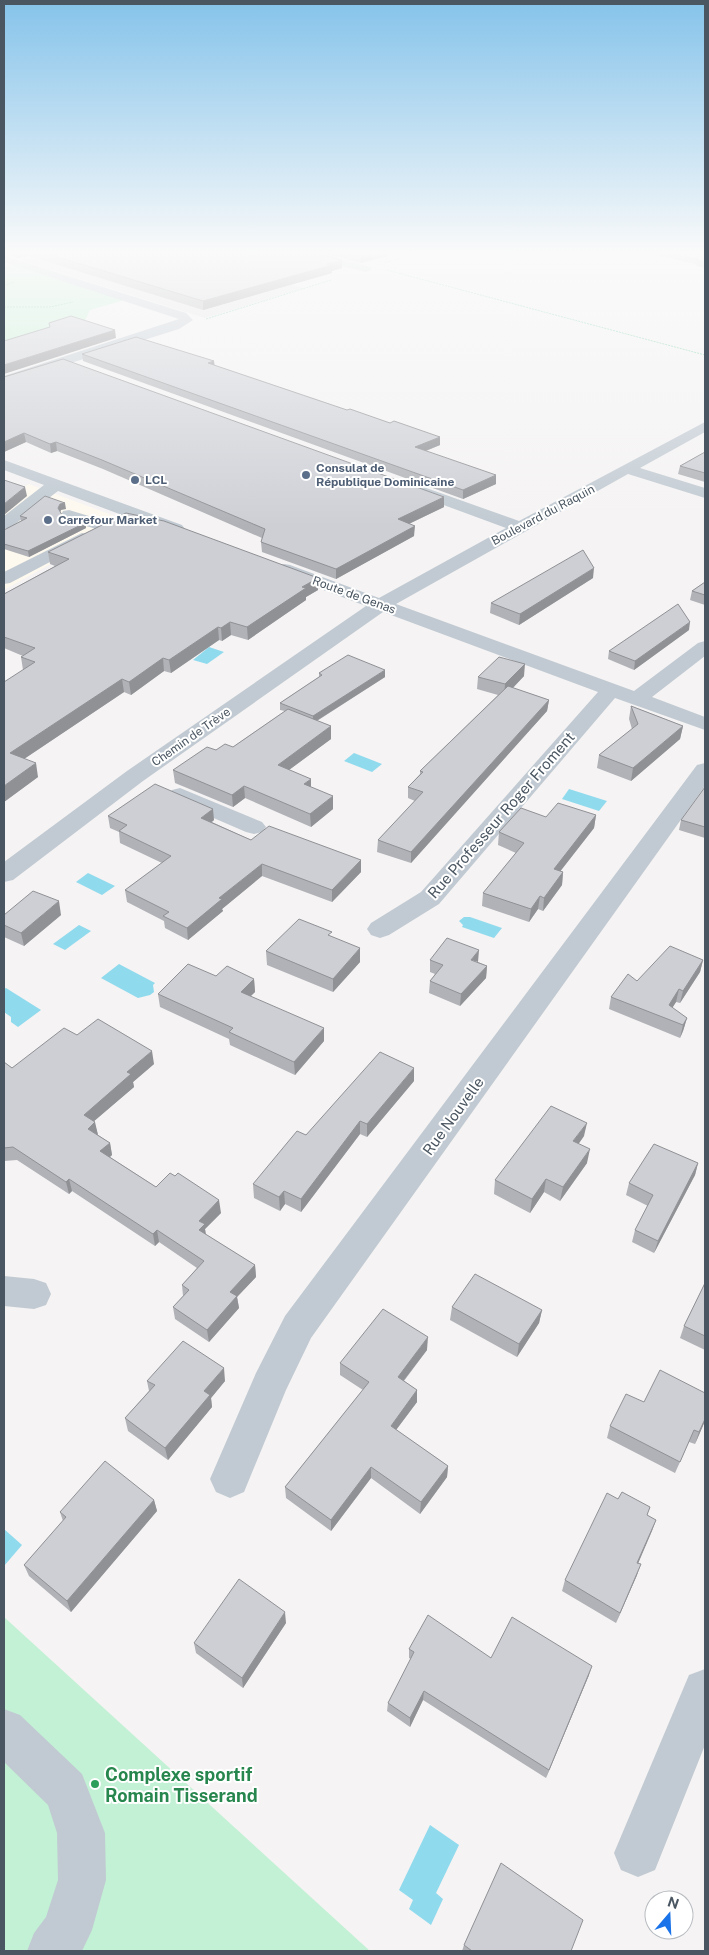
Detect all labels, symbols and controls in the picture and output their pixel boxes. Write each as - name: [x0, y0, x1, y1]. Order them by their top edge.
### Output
- place label: Consulat de République Dominicaine: [316, 461, 454, 489]
- marker: Consulat de République Dominicaine: [300, 469, 312, 481]
- place label: LCL: [145, 473, 167, 487]
- marker: LCL: [129, 474, 141, 486]
- street label: Boulevard du Raquin: [489, 482, 597, 548]
- place label: Carrefour Market: [58, 513, 157, 527]
- marker: Carrefour Market: [42, 514, 54, 526]
- street label: Route de Genas: [310, 573, 398, 617]
- street label: Chemin de Trève: [149, 705, 233, 769]
- street label: Rue Professeur Roger Froment: [424, 728, 578, 902]
- street label: Rue Nouvelle: [419, 1074, 487, 1158]
- place label: Complexe sportif Romain Tisserand: [105, 1764, 258, 1806]
- marker: Complexe sportif Romain Tisserand: [89, 1778, 101, 1790]
- north arrow: [644, 1890, 694, 1940]
- text: N: [665, 1893, 681, 1912]

